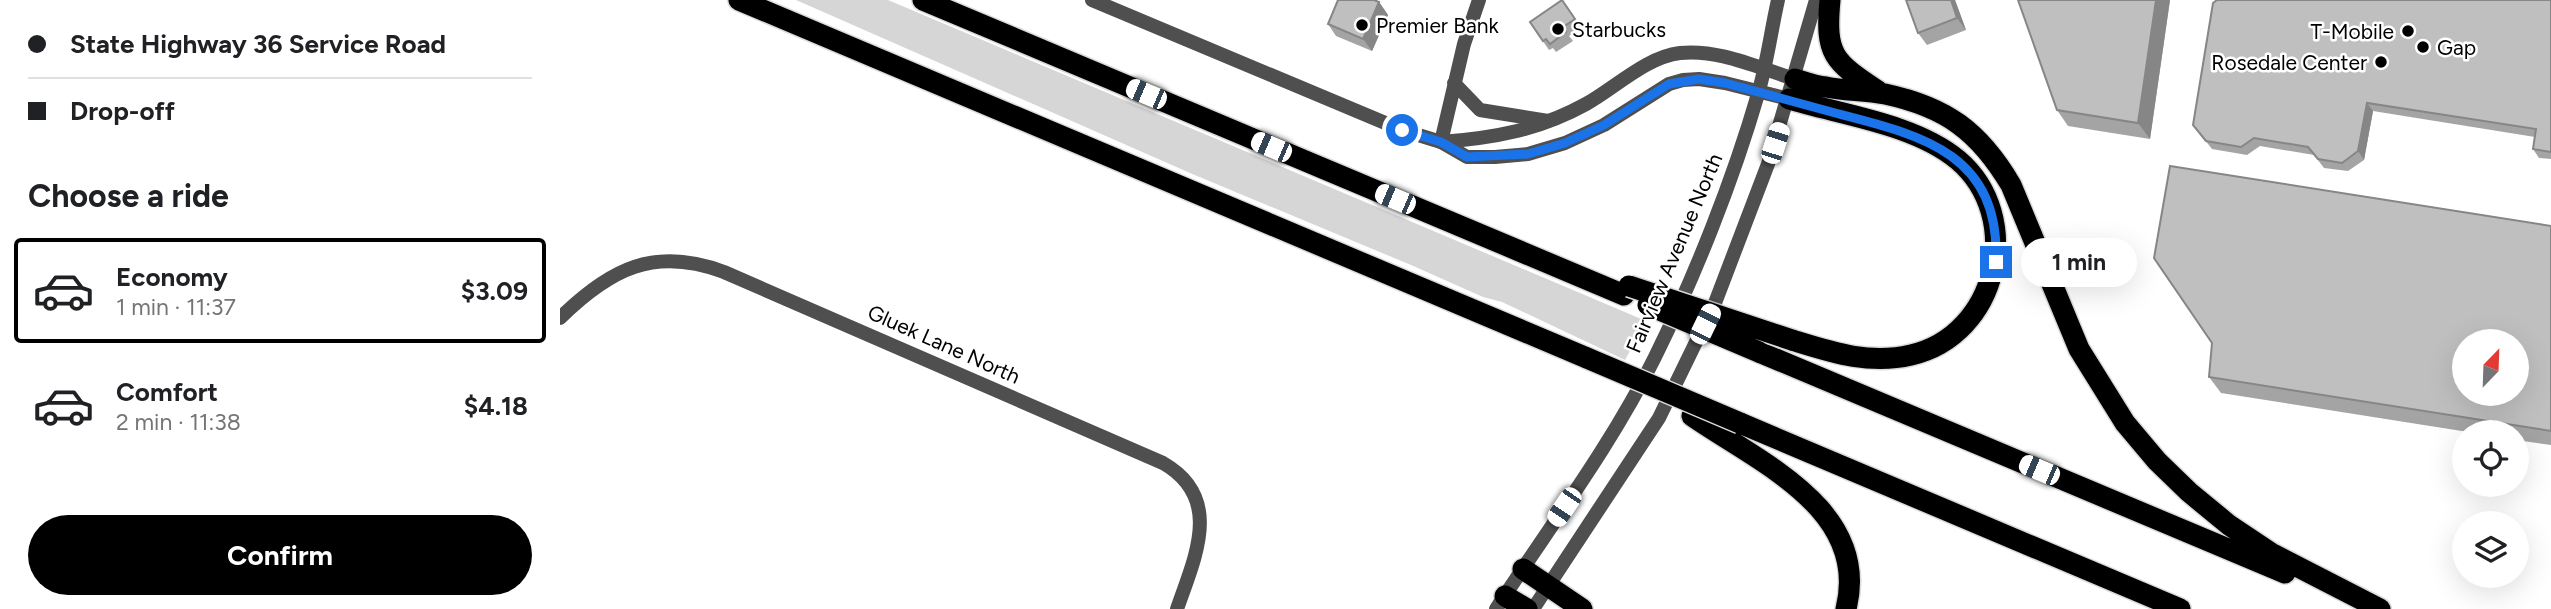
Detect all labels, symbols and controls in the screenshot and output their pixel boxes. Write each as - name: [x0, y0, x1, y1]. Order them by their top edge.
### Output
- place label: Premier Bank: [1376, 13, 1499, 38]
- marker: Premier Bank: [1354, 17, 1370, 33]
- place label: Starbucks: [1572, 17, 1666, 42]
- place label: T-Mobile: [2310, 19, 2394, 44]
- marker: Starbucks: [1550, 21, 1566, 37]
- marker: T-Mobile: [2400, 23, 2416, 39]
- text: State Highway 36 Service Road: [70, 28, 446, 60]
- place label: Gap: [2437, 35, 2476, 60]
- marker: Gap: [2415, 39, 2431, 55]
- place label: Rosedale Center: [2211, 50, 2367, 75]
- marker: Rosedale Center: [2373, 54, 2389, 70]
- car: [1123, 76, 1170, 112]
- text: Drop-off: [70, 95, 175, 127]
- route start: [1386, 114, 1418, 146]
- car: [1759, 120, 1792, 166]
- car: [1248, 129, 1295, 165]
- street label: Fairview Avenue North: [1621, 150, 1727, 356]
- text: Choose a ride: [28, 177, 229, 215]
- car: [1372, 181, 1419, 217]
- callout: 1 min: [2020, 238, 2136, 286]
- route end: [1980, 246, 2012, 278]
- text: 1 min: [2052, 248, 2106, 276]
- icon: car: [32, 259, 95, 322]
- text: Economy: [116, 261, 228, 293]
- text: $3.09: [461, 275, 528, 307]
- text: 1 min · 11:37: [116, 293, 236, 321]
- street label: Gluek Lane North: [864, 299, 1024, 389]
- car: [1687, 301, 1724, 347]
- north arrow: [2452, 329, 2529, 406]
- map controls: [2452, 329, 2529, 588]
- icon: car: [32, 374, 95, 437]
- text: Comfort: [116, 376, 218, 408]
- text: $4.18: [464, 390, 528, 422]
- text: 2 min · 11:38: [116, 408, 241, 436]
- button: locate: [2452, 420, 2529, 497]
- car: [2016, 452, 2063, 488]
- car: [1544, 484, 1585, 530]
- button: layers: [2452, 511, 2529, 588]
- button: Confirm: [28, 515, 532, 595]

